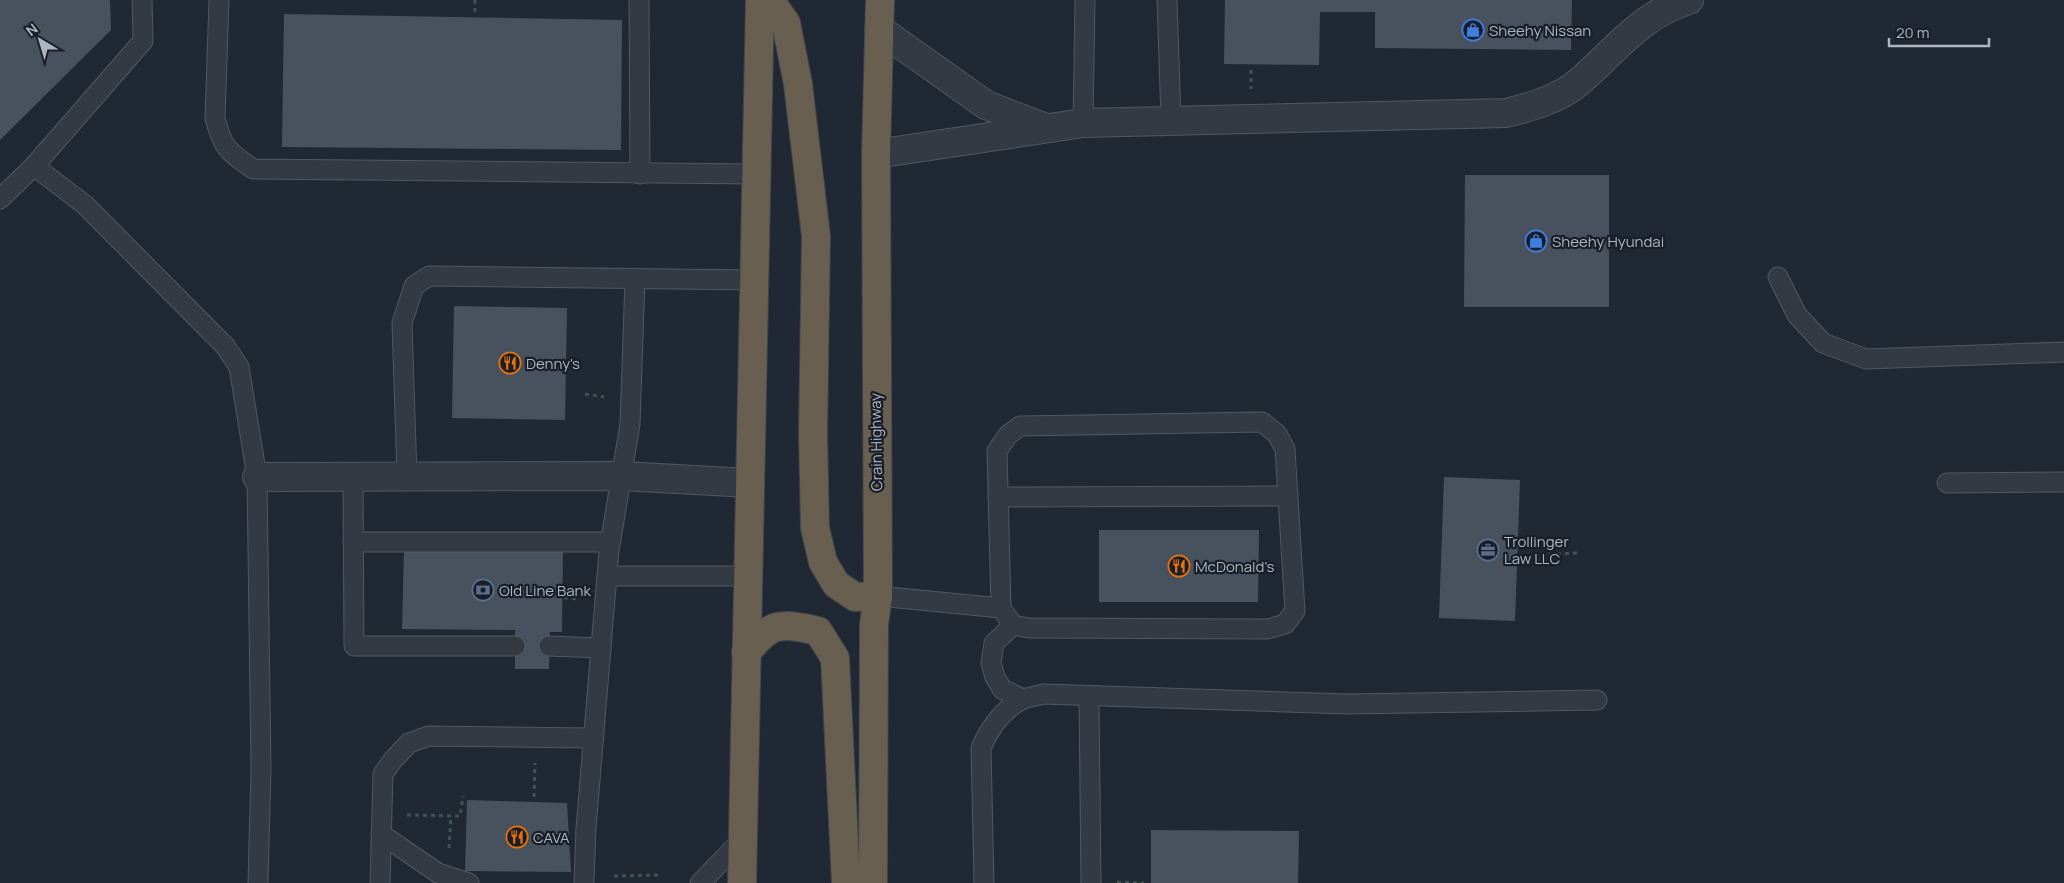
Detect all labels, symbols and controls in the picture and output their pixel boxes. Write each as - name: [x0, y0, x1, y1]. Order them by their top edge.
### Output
- north arrow: [15, 15, 65, 65]
- scale bar: [1889, 15, 1989, 47]
- shop icon: Sheehy Nissan: [1461, 18, 1485, 42]
- text: N: [22, 19, 42, 40]
- place label: Sheehy Nissan: [1489, 20, 1591, 41]
- text: 20 m: [1896, 22, 1929, 43]
- shop icon: Sheehy Hyundai: [1524, 229, 1548, 253]
- place label: Sheehy Hyundai: [1552, 231, 1664, 252]
- restaurant icon: Denny's: [498, 351, 522, 375]
- place label: Denny's: [526, 353, 580, 374]
- street label: Crain Highway: [865, 393, 887, 491]
- place label: Trollinger Law LLC: [1504, 531, 1569, 569]
- office icon: Trollinger Law LLC: [1476, 538, 1500, 562]
- restaurant icon: McDonald's: [1167, 554, 1191, 578]
- place label: McDonald's: [1195, 556, 1274, 577]
- bank icon: Old Line Bank: [471, 578, 495, 602]
- place label: Old Line Bank: [499, 580, 591, 601]
- restaurant icon: CAVA: [505, 825, 529, 849]
- place label: CAVA: [533, 827, 570, 848]

